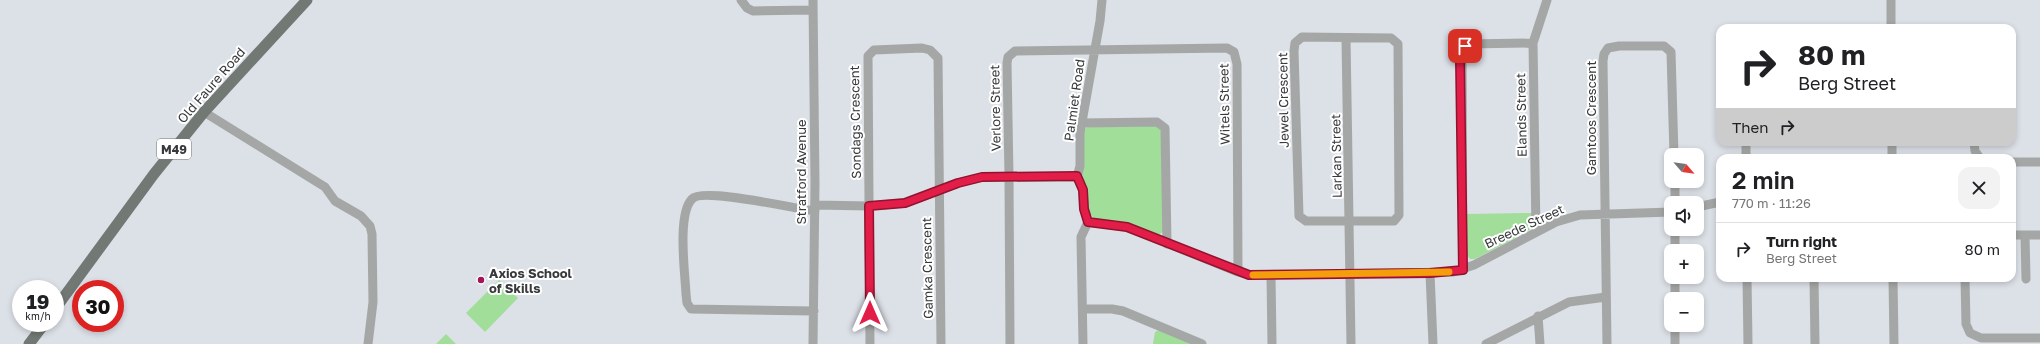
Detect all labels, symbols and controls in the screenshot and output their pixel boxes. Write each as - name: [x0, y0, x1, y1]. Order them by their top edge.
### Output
- pin: [1448, 29, 1482, 63]
- icon: arrive: [1454, 35, 1476, 57]
- text: 80 m: [1798, 38, 1866, 71]
- icon: right: [1732, 40, 1784, 92]
- street label: Old Faure Road: [174, 44, 248, 126]
- street label: Jewel Crescent: [1274, 52, 1292, 148]
- street label: Palmiet Road: [1060, 58, 1088, 142]
- street label: Gamtoos Crescent: [1583, 61, 1599, 175]
- street label: Witels Street: [1215, 63, 1233, 145]
- street label: Sondags Crescent: [846, 65, 864, 179]
- street label: Verlore Street: [986, 65, 1004, 151]
- text: Berg Street: [1798, 72, 1896, 94]
- street label: Elands Street: [1512, 73, 1530, 157]
- street label: Larkan Street: [1327, 114, 1345, 198]
- icon: right: [1776, 116, 1798, 138]
- text: Then: [1732, 118, 1768, 136]
- street label: Stratford Avenue: [793, 119, 809, 225]
- road number: M49: [157, 139, 191, 159]
- north arrow: [1664, 148, 1704, 188]
- map controls: [1664, 148, 1704, 332]
- text: 2 min: [1732, 165, 1794, 194]
- button: close: [1958, 167, 2000, 209]
- text: 770 m · 11:26: [1732, 195, 1811, 211]
- button: sound: [1664, 196, 1704, 236]
- street label: Breede Street: [1482, 201, 1566, 251]
- street label: Gamka Crescent: [918, 217, 936, 319]
- text: Turn right: [1766, 232, 1837, 250]
- icon: right: [1732, 238, 1754, 260]
- text: 80 m: [1965, 240, 2000, 258]
- button: +: [1664, 244, 1704, 284]
- text: Berg Street: [1766, 250, 1837, 266]
- place label: Axios School of Skills: [489, 265, 573, 296]
- marker: Axios School of Skills: [476, 275, 486, 285]
- speed limit sign: 30: [72, 280, 124, 332]
- text: 19: [26, 289, 49, 313]
- position arrow: [849, 292, 891, 334]
- button: −: [1664, 292, 1704, 332]
- text: km/h: [25, 310, 51, 322]

